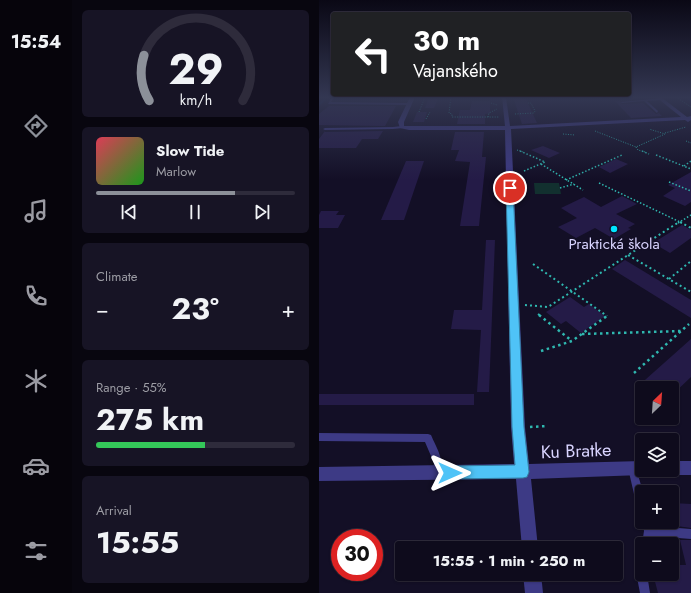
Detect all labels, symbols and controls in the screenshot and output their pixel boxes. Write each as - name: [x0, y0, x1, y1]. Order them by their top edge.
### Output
- text: 30 m: [413, 20, 480, 61]
- icon: left: [347, 28, 399, 80]
- text: 15:54: [11, 29, 61, 55]
- text: 29: [168, 39, 223, 100]
- text: Vajanského: [413, 58, 498, 84]
- text: km/h: [179, 90, 212, 110]
- icon: directions: [22, 112, 50, 140]
- text: Slow Tide: [156, 140, 224, 162]
- text: Marlow: [156, 162, 196, 181]
- pin: [493, 171, 527, 205]
- icon: arrive: [499, 177, 521, 199]
- icon: music: [22, 197, 50, 225]
- icon: previous: [118, 201, 140, 223]
- icon: pause: [184, 201, 206, 223]
- icon: next: [251, 201, 273, 223]
- marker: Praktická škola: [609, 224, 619, 234]
- place label: Praktická škola: [568, 233, 660, 255]
- text: Climate: [96, 267, 137, 286]
- icon: phone: [22, 282, 50, 310]
- text: 23°: [172, 287, 219, 330]
- text: −: [96, 293, 109, 325]
- text: +: [281, 293, 295, 325]
- icon: climate: [22, 367, 50, 395]
- text: Range · 55%: [96, 378, 167, 397]
- north arrow: [635, 381, 679, 425]
- map controls: [635, 381, 679, 581]
- text: 275 km: [96, 398, 204, 441]
- button: layers: [635, 433, 679, 477]
- street label: Ku Bratke: [540, 437, 612, 465]
- icon: car: [22, 452, 50, 480]
- position arrow: [429, 452, 471, 494]
- button: +: [635, 485, 679, 529]
- text: Arrival: [96, 501, 132, 520]
- text: 15:55: [96, 521, 179, 564]
- speed limit sign: 30: [331, 529, 383, 581]
- icon: filters: [22, 537, 50, 565]
- button: −: [635, 537, 679, 581]
- text: 15:55 · 1 min · 250 m: [433, 550, 585, 572]

